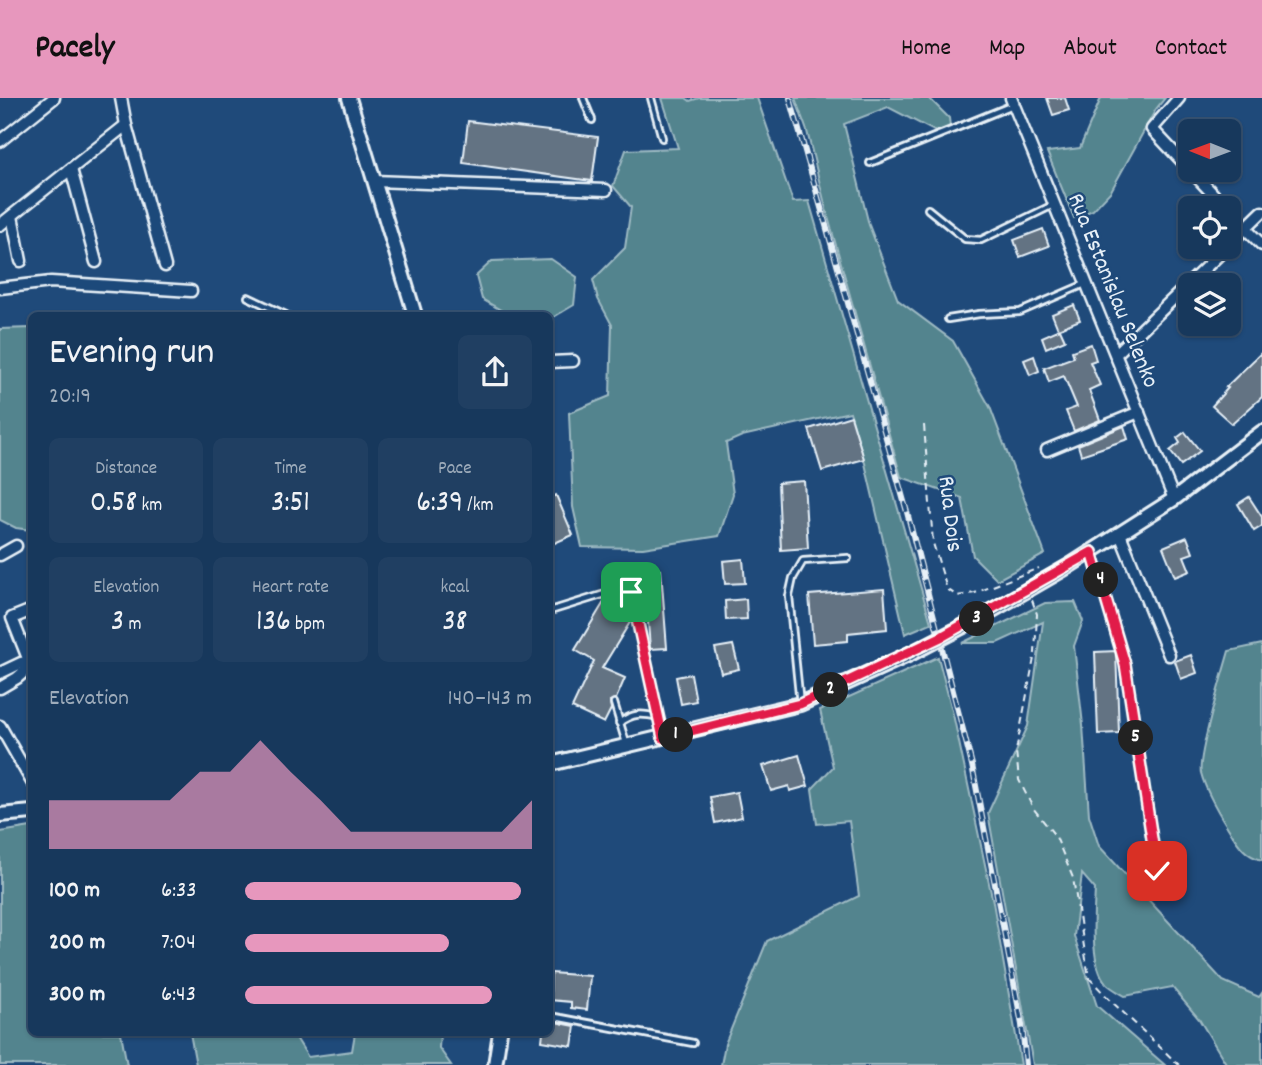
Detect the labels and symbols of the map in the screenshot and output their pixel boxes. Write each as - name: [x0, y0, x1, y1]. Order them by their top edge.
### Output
- north arrow: [1178, 119, 1241, 182]
- street label: Rua Estanislau Selenko: [1057, 189, 1167, 393]
- street label: Rua Dois: [927, 474, 971, 554]
- pin: [601, 562, 661, 622]
- pin: 4: [1084, 562, 1118, 598]
- pin: 3: [960, 602, 995, 636]
- pin: 2: [814, 672, 848, 708]
- pin: 1: [658, 718, 694, 752]
- pin: 5: [1118, 720, 1154, 756]
- pin: [1127, 841, 1187, 901]

